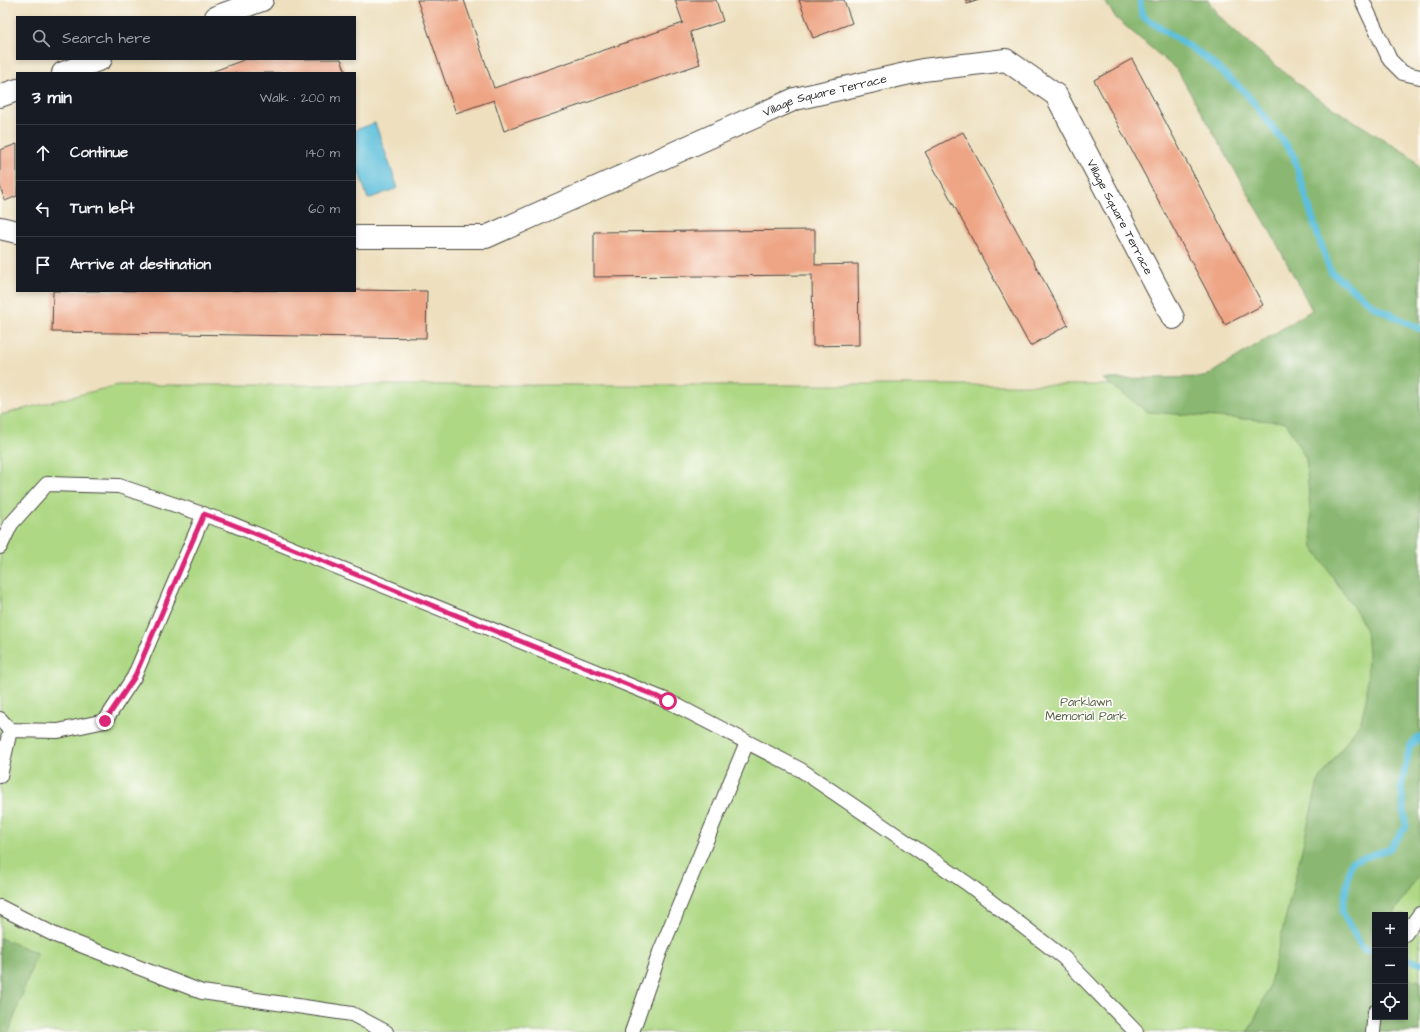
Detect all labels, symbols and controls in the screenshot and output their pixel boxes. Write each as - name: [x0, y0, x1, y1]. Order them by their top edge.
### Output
- search box: [16, 16, 356, 60]
- icon: search: [30, 27, 52, 49]
- text: Search here: [62, 28, 151, 49]
- street label: Village Square Terrace: [760, 70, 889, 121]
- text: 3 min: [32, 86, 72, 110]
- text: Walk · 200 m: [260, 89, 340, 107]
- icon: ahead: [32, 142, 54, 164]
- text: Continue: [70, 142, 128, 163]
- text: 140 m: [306, 144, 340, 162]
- street label: Village Square Terrace: [1083, 156, 1158, 278]
- icon: left: [32, 198, 54, 220]
- text: Turn left: [70, 198, 134, 219]
- text: 60 m: [308, 200, 340, 218]
- icon: arrive: [32, 254, 54, 276]
- text: Arrive at destination: [70, 254, 211, 275]
- route start: [659, 692, 677, 710]
- park label: Parklawn Memorial Park: [1045, 694, 1127, 725]
- route end: [96, 712, 114, 730]
- map controls: [1372, 912, 1408, 1020]
- button: +: [1372, 912, 1408, 948]
- button: −: [1372, 948, 1408, 984]
- button: locate: [1372, 984, 1408, 1020]

